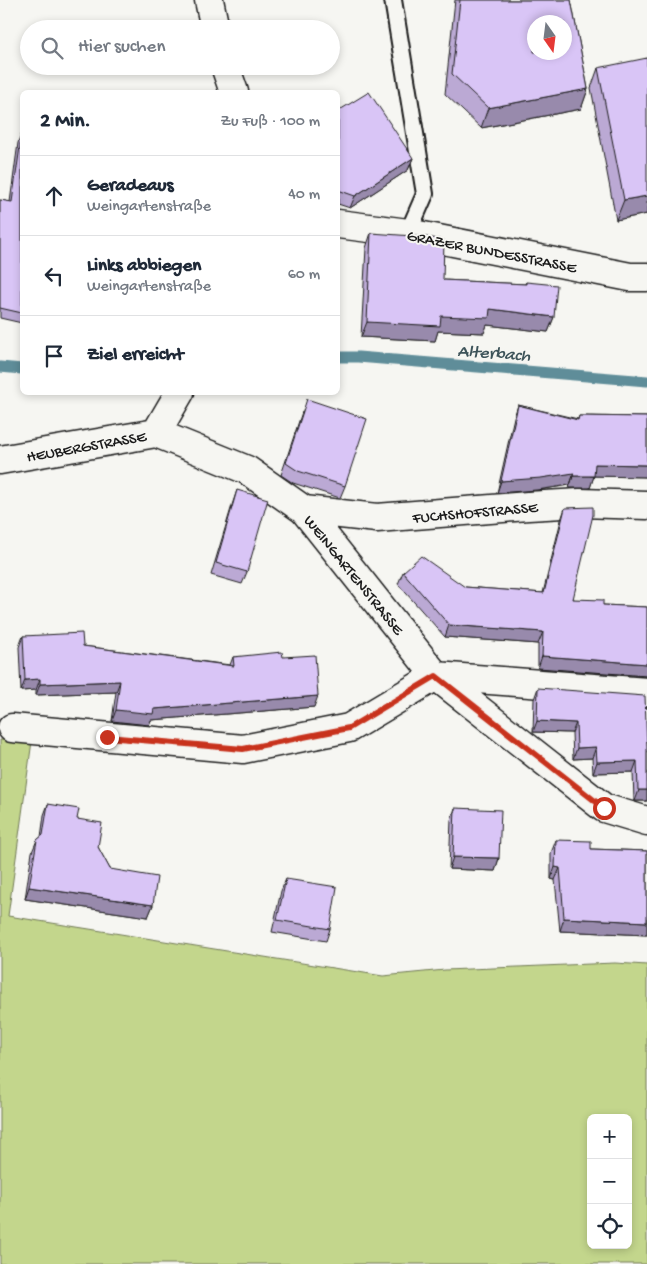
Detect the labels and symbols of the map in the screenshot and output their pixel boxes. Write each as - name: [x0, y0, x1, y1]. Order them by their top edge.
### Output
- north arrow: [527, 15, 572, 60]
- street label: GRAZER BUNDESSTRASSE: [405, 228, 579, 279]
- water label: Alterbach: [457, 341, 531, 368]
- street label: HEUBERGSTRASSE: [25, 428, 149, 468]
- street label: FUCHSHOFSTRASSE: [411, 499, 540, 530]
- street label: WEINGARTENSTRASSE: [298, 512, 407, 641]
- route end: [96, 726, 119, 749]
- route start: [593, 797, 616, 820]

